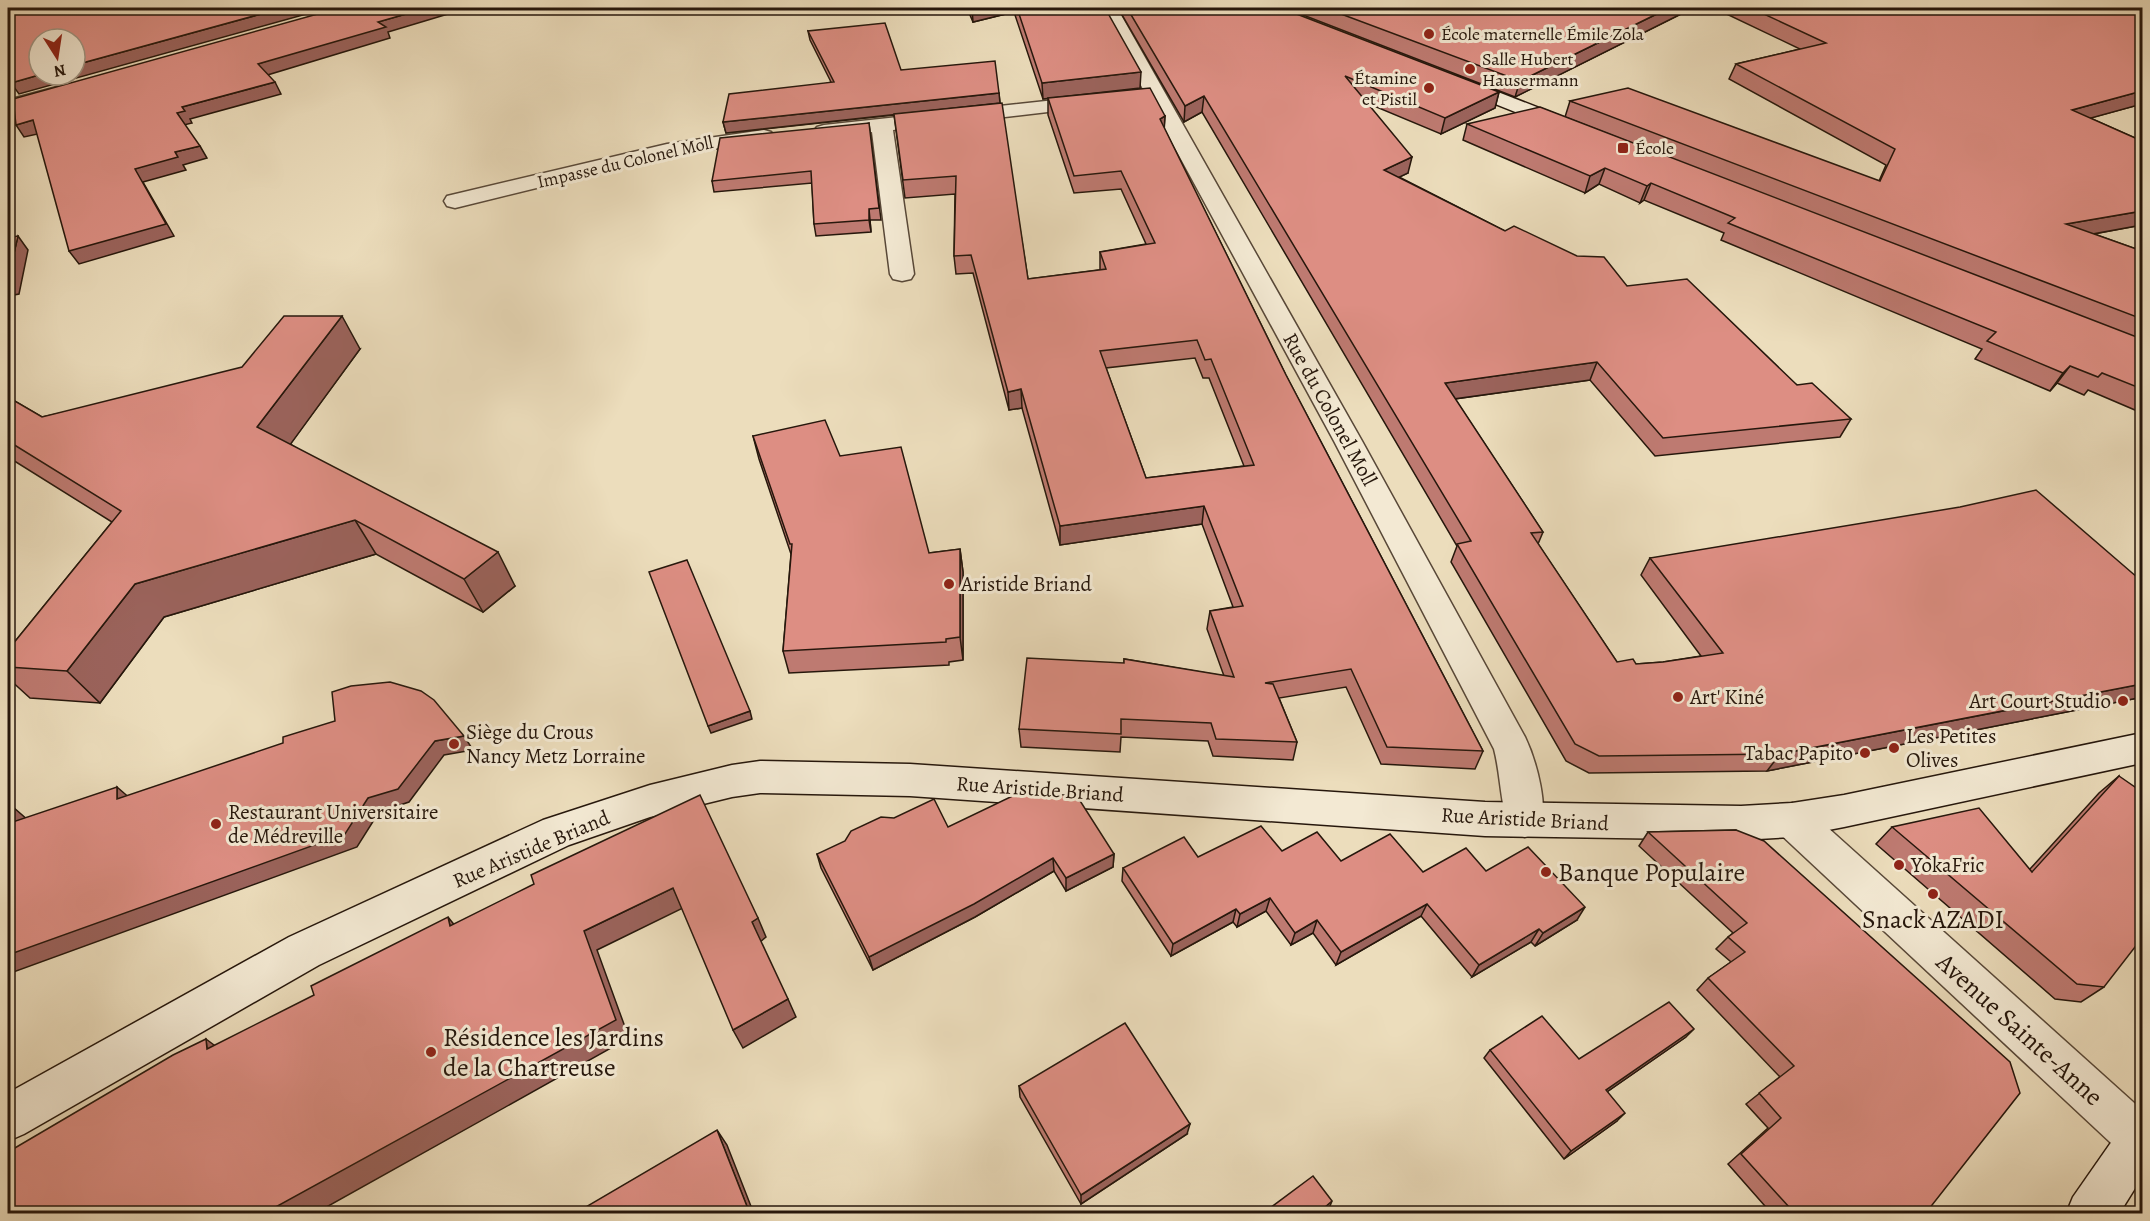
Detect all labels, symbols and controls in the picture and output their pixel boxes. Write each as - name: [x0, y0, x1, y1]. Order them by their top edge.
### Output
- place label: École maternelle Émile Zola: [1441, 22, 1645, 46]
- north arrow: [27, 27, 87, 87]
- marker: École maternelle Émile Zola: [1422, 27, 1436, 41]
- place label: Salle Hubert Hausermann: [1482, 47, 1579, 92]
- text: N: [52, 59, 68, 83]
- marker: Salle Hubert Hausermann: [1463, 62, 1477, 76]
- place label: Étamine et Pistil: [1354, 66, 1418, 111]
- marker: Étamine et Pistil: [1422, 81, 1436, 95]
- street label: Impasse du Colonel Moll: [535, 130, 716, 194]
- place label: École: [1635, 136, 1674, 160]
- marker: École: [1616, 141, 1630, 155]
- street label: Rue du Colonel Moll: [1276, 327, 1384, 491]
- place label: Aristide Briand: [960, 570, 1093, 598]
- marker: Aristide Briand: [942, 577, 956, 591]
- place label: Art' Kiné: [1689, 683, 1764, 711]
- place label: Art Court Studio: [1968, 687, 2111, 715]
- marker: Art' Kiné: [1671, 690, 1685, 704]
- marker: Art Court Studio: [2116, 694, 2130, 708]
- place label: Siège du Crous Nancy Metz Lorraine: [466, 718, 646, 770]
- place label: Les Petites Olives: [1906, 722, 1996, 774]
- marker: Siège du Crous Nancy Metz Lorraine: [447, 737, 461, 751]
- place label: Tabac Papito: [1744, 739, 1853, 767]
- marker: Les Petites Olives: [1887, 741, 1901, 755]
- marker: Tabac Papito: [1858, 746, 1872, 760]
- street label: Rue Aristide Briand: [955, 769, 1125, 809]
- place label: Restaurant Universitaire de Médreville: [228, 798, 438, 850]
- street label: Rue Aristide Briand: [1440, 801, 1610, 837]
- street label: Rue Aristide Briand: [448, 803, 614, 895]
- marker: Restaurant Universitaire de Médreville: [209, 817, 223, 831]
- place label: YokaFric: [1910, 851, 1985, 879]
- place label: Banque Populaire: [1558, 855, 1745, 890]
- marker: YokaFric: [1892, 858, 1906, 872]
- marker: Banque Populaire: [1539, 865, 1553, 879]
- marker: Snack AZADI: [1926, 887, 1940, 901]
- place label: Snack AZADI: [1862, 902, 2004, 937]
- street label: Avenue Sainte-Anne: [1928, 944, 2111, 1114]
- place label: Résidence les Jardins de la Chartreuse: [443, 1020, 664, 1085]
- marker: Résidence les Jardins de la Chartreuse: [424, 1045, 438, 1059]

